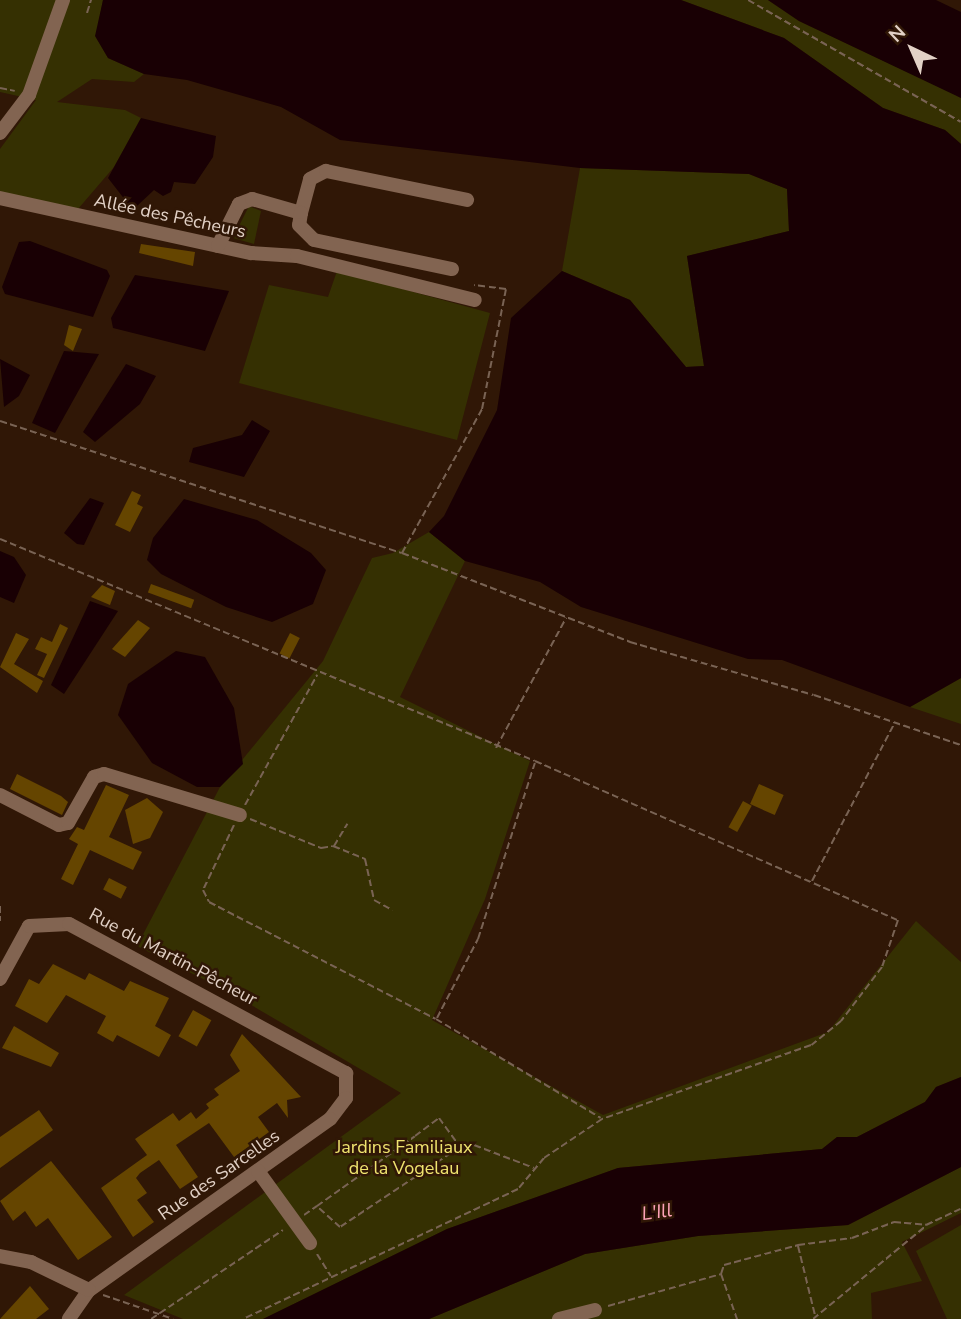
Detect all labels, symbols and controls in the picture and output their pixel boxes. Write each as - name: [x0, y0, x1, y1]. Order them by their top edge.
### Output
- north arrow: [877, 14, 947, 84]
- text: N: [883, 20, 912, 48]
- street label: Allée des Pêcheurs: [92, 189, 248, 243]
- street label: Rue du Martin-Pêcheur: [85, 904, 261, 1010]
- street label: Rue des Sarcelles: [154, 1125, 284, 1225]
- park label: Jardins Familiaux de la Vogelau: [335, 1137, 473, 1180]
- water label: L'Ill: [640, 1200, 674, 1226]

